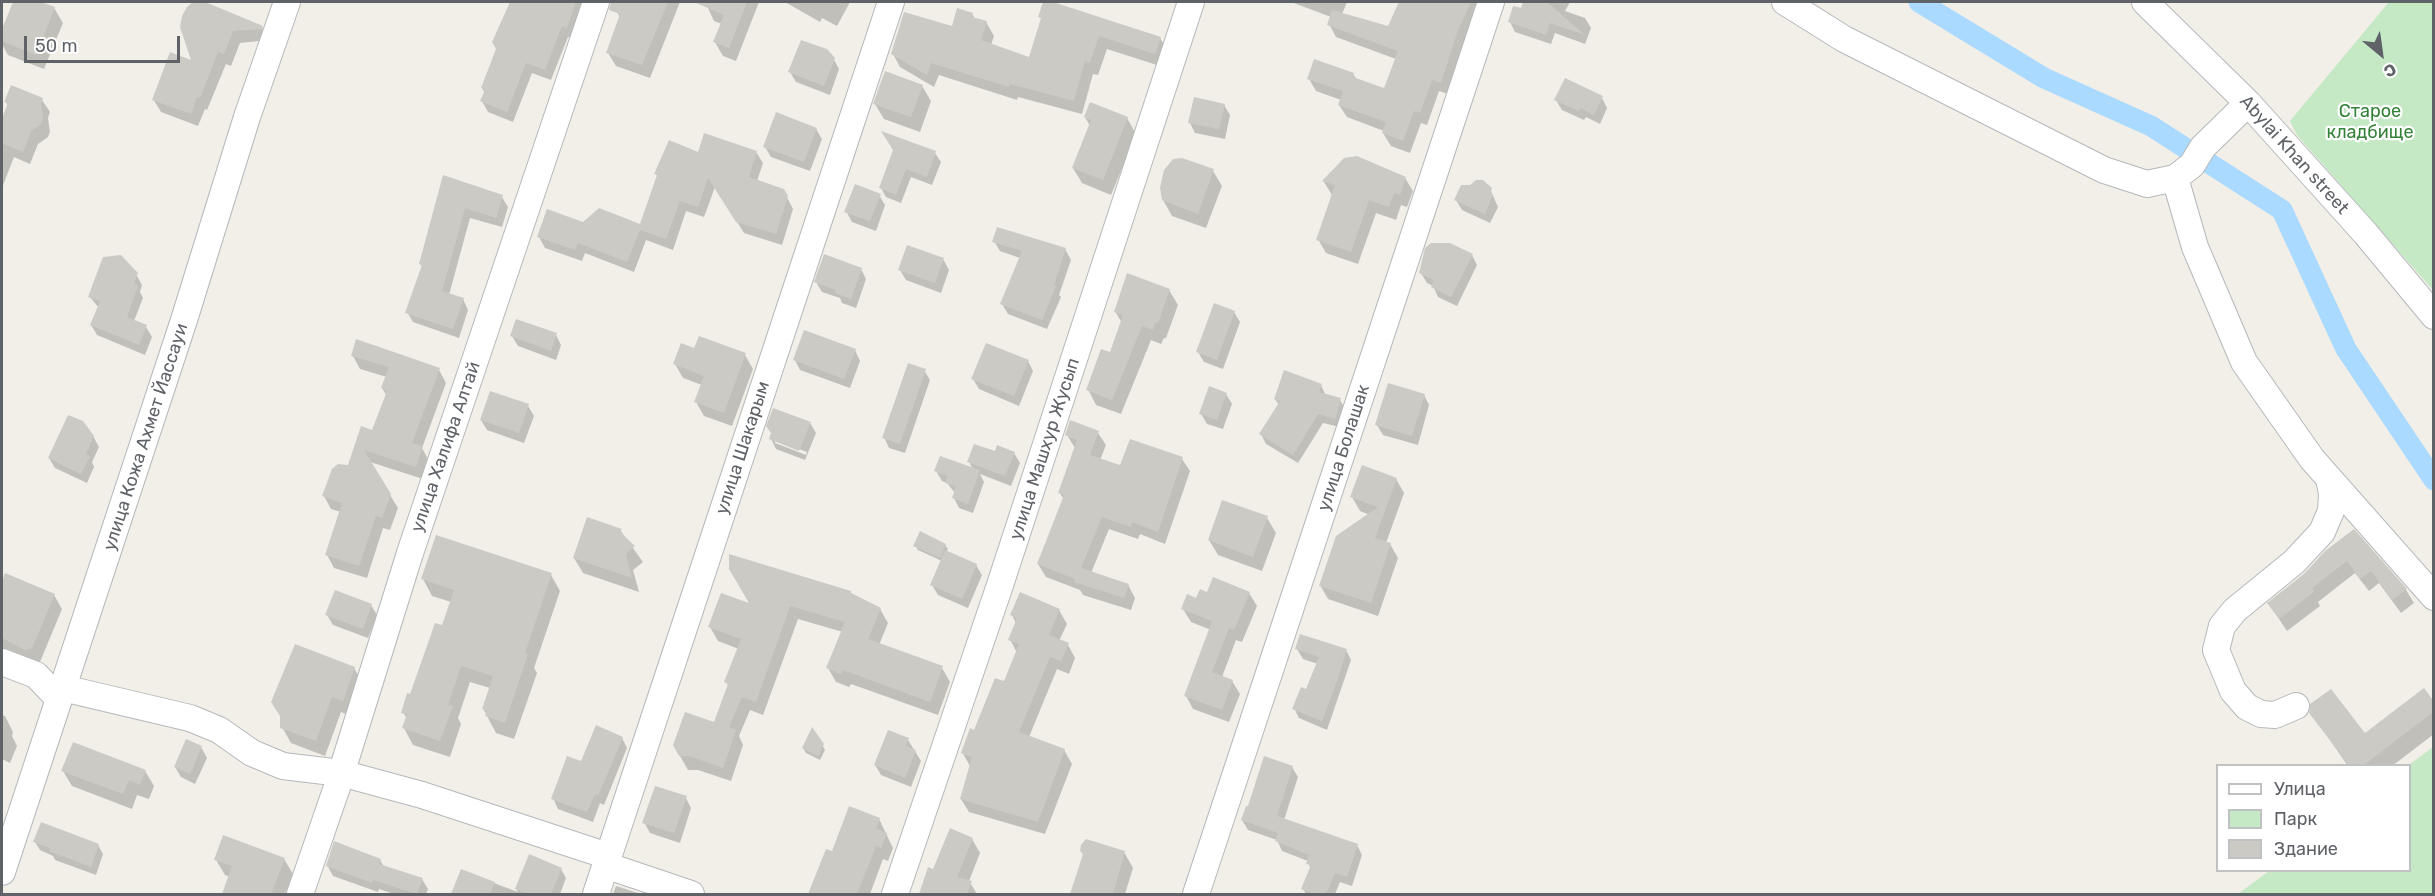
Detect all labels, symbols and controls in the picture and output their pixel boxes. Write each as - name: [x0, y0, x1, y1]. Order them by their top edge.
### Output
- scale bar: [27, 24, 183, 62]
- north arrow: [2351, 24, 2411, 84]
- text: 50 m: [35, 35, 78, 57]
- text: С: [2380, 59, 2399, 81]
- street label: Abylai Khan street: [2235, 91, 2353, 219]
- park label: Старое кладбище: [2327, 101, 2413, 144]
- street label: улица Кожа Ахмет Йассауи: [99, 321, 193, 553]
- street label: улица Машхур Жусып: [1005, 355, 1085, 543]
- street label: улица Халифа Алтай: [407, 359, 485, 535]
- street label: улица Шакарым: [711, 379, 775, 517]
- street label: улица Болашак: [1313, 382, 1375, 514]
- legend: [2216, 764, 2411, 872]
- text: Улица: [2274, 778, 2326, 800]
- text: Парк: [2274, 808, 2317, 830]
- text: Здание: [2274, 838, 2338, 860]

